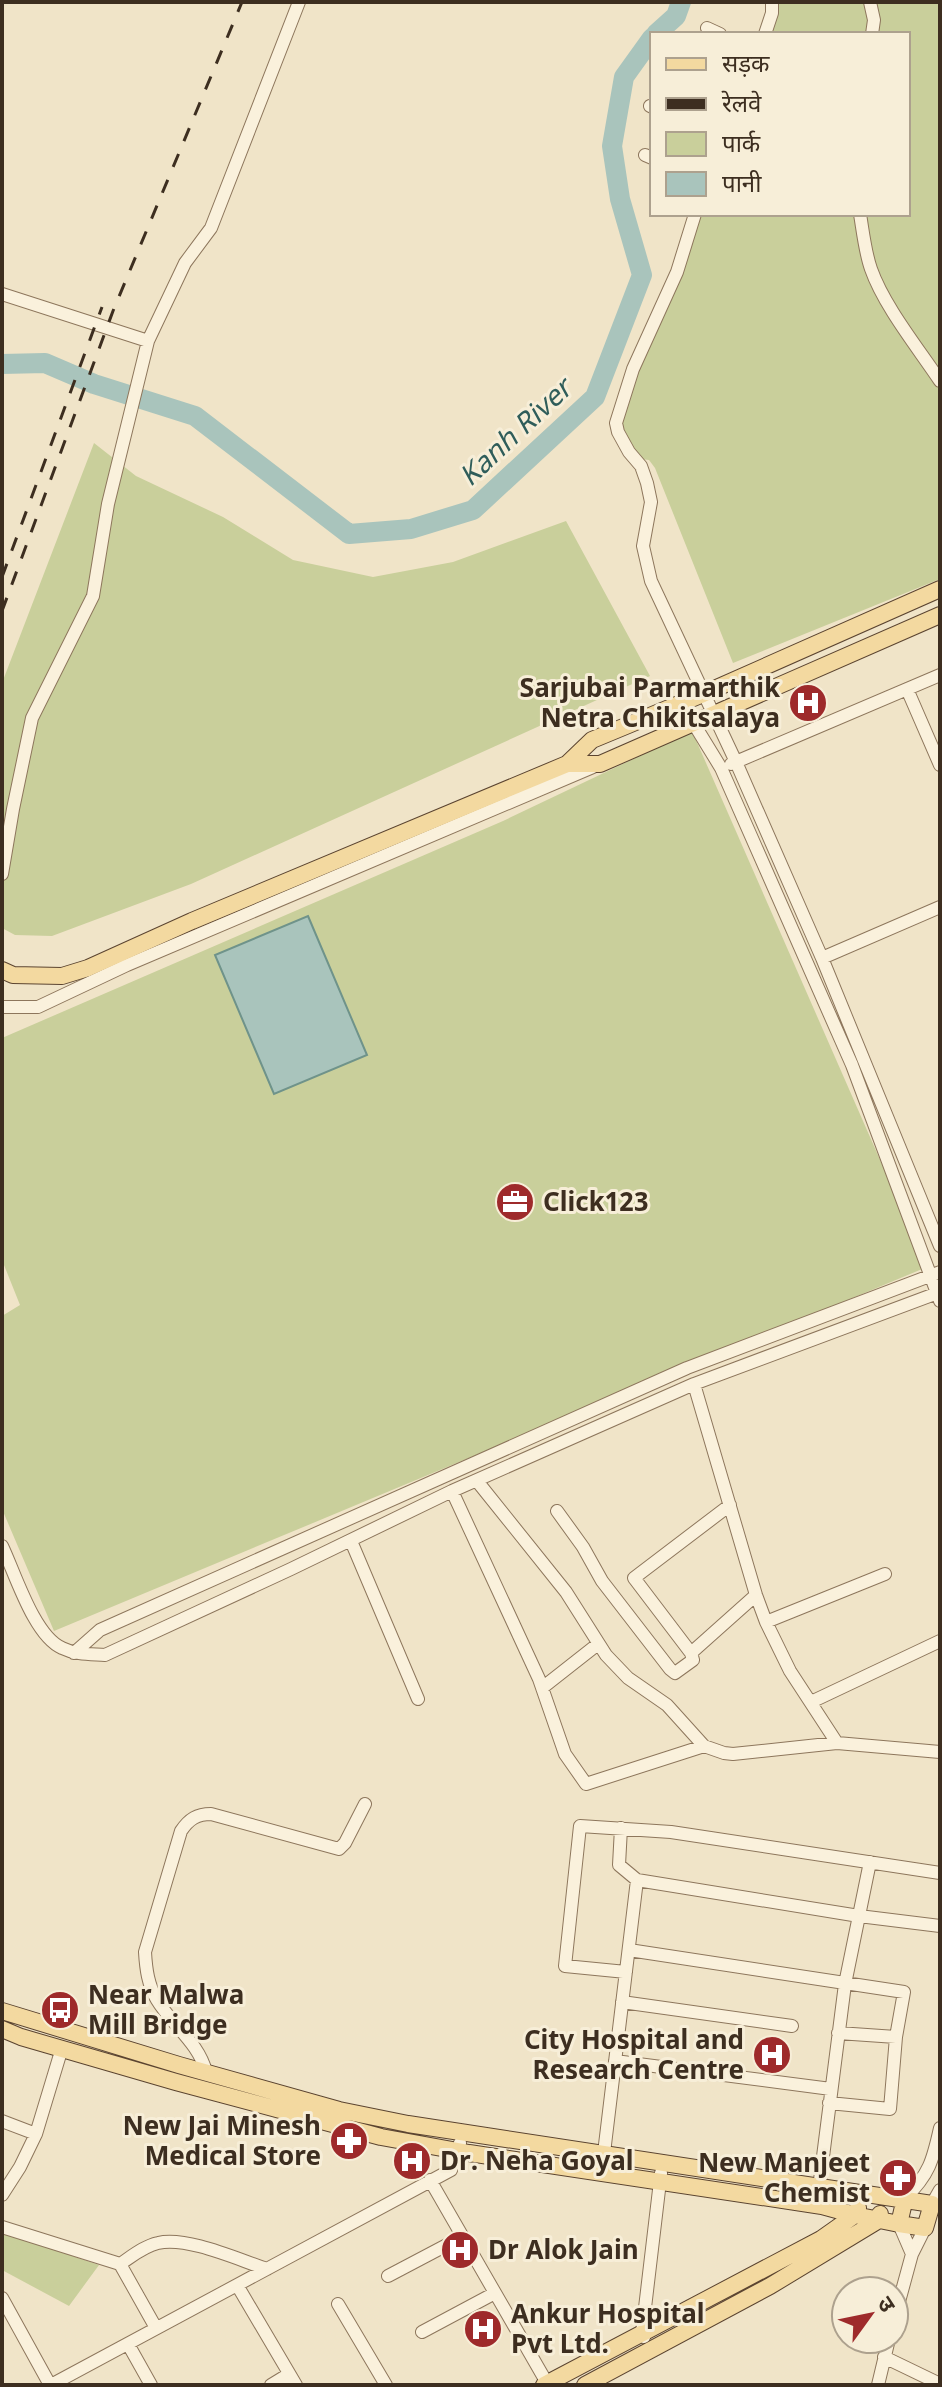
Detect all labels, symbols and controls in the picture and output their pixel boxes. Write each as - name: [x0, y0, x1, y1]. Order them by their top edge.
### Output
- legend: [650, 32, 910, 216]
- text: सड़क: [722, 50, 770, 82]
- text: रेलवे: [721, 90, 762, 122]
- text: पार्क: [722, 130, 761, 162]
- text: पानी: [722, 170, 762, 202]
- water label: Kanh River: [453, 371, 583, 495]
- place label: Sarjubai Parmarthik Netra Chikitsalaya: [520, 674, 780, 738]
- hospital icon: Sarjubai Parmarthik Netra Chikitsalaya: [787, 682, 829, 724]
- office icon: Click123: [494, 1181, 536, 1223]
- place label: Click123: [543, 1188, 649, 1222]
- place label: Near Malwa Mill Bridge: [88, 1981, 244, 2045]
- bus stop icon: Near Malwa Mill Bridge: [39, 1989, 81, 2031]
- place label: City Hospital and Research Centre: [524, 2026, 744, 2090]
- hospital icon: City Hospital and Research Centre: [751, 2034, 793, 2076]
- place label: New Jai Minesh Medical Store: [123, 2112, 321, 2176]
- pharmacy icon: New Jai Minesh Medical Store: [328, 2120, 370, 2162]
- hospital icon: Dr. Neha Goyal: [391, 2140, 433, 2182]
- place label: Dr. Neha Goyal: [440, 2147, 634, 2181]
- place label: New Manjeet Chemist: [698, 2149, 870, 2213]
- pharmacy icon: New Manjeet Chemist: [877, 2157, 919, 2199]
- hospital icon: Dr Alok Jain: [439, 2229, 481, 2271]
- place label: Dr Alok Jain: [488, 2236, 639, 2270]
- north arrow: [830, 2275, 910, 2355]
- text: उ: [869, 2292, 901, 2320]
- place label: Ankur Hospital Pvt Ltd.: [511, 2300, 704, 2364]
- hospital icon: Ankur Hospital Pvt Ltd.: [462, 2308, 504, 2350]

